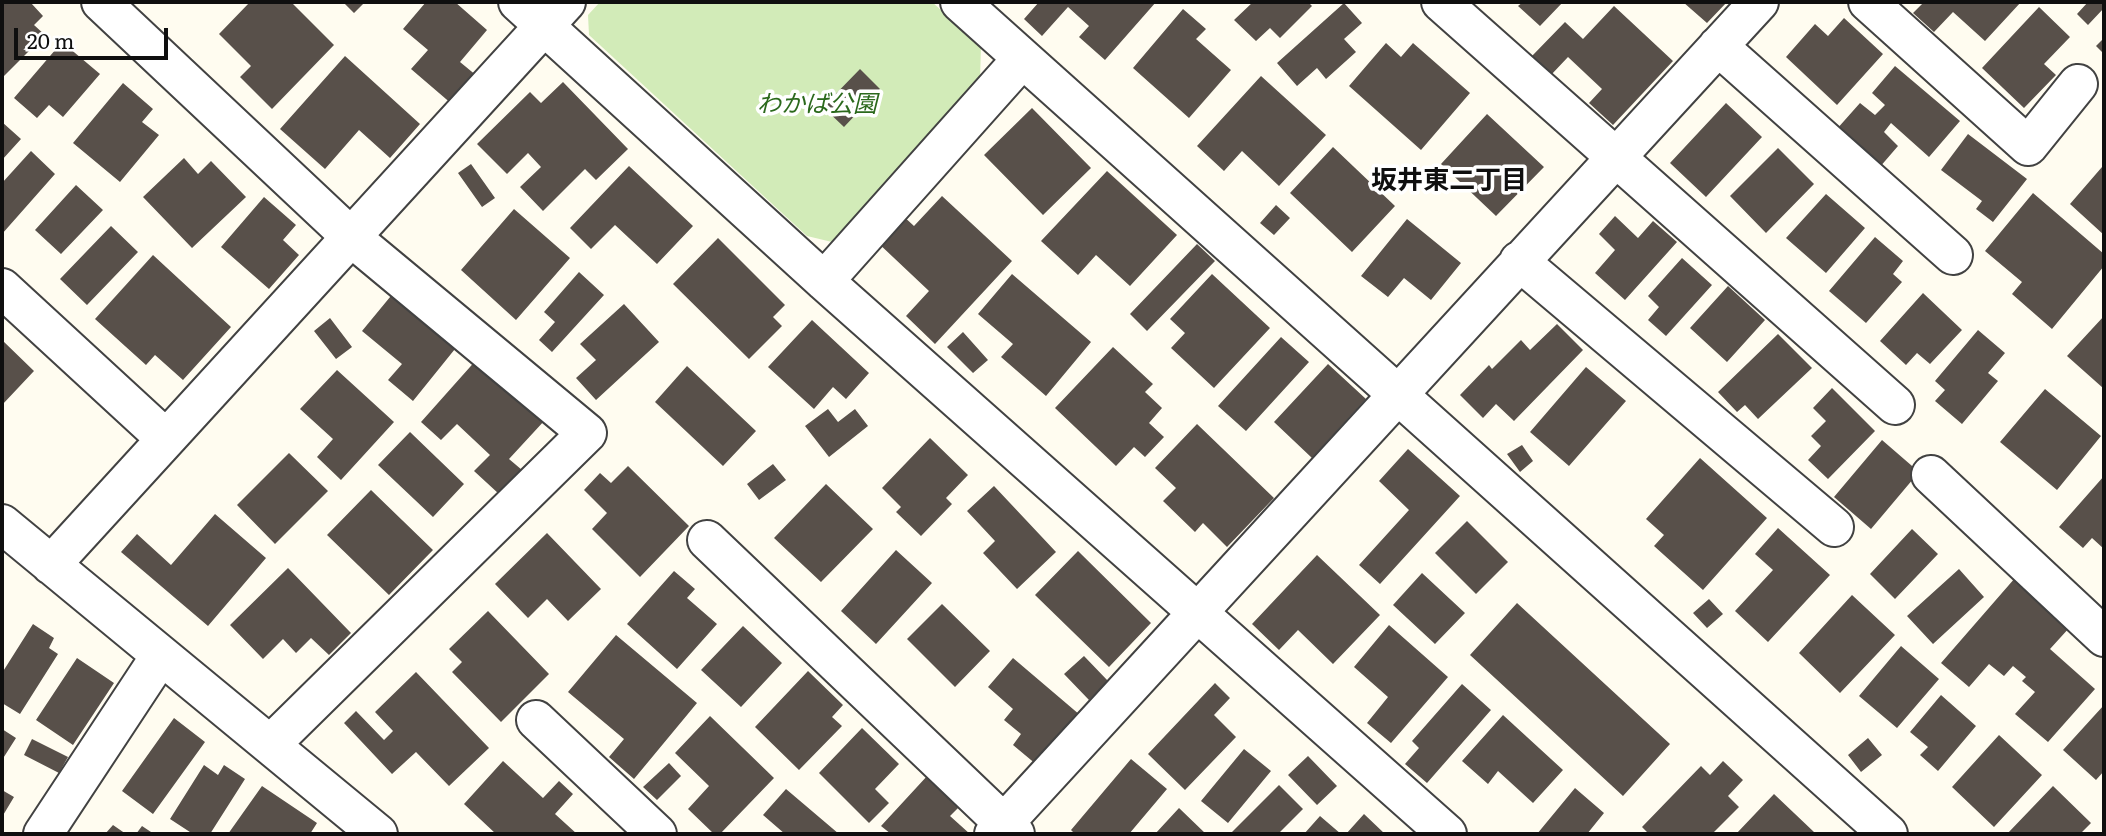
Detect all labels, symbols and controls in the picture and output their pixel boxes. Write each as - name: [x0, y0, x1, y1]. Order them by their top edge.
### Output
- scale bar: [18, 14, 172, 58]
- text: 20 m: [27, 24, 74, 55]
- park label: わかば公園: [757, 91, 877, 119]
- district label: 坂井東二丁目: [1371, 165, 1527, 197]

